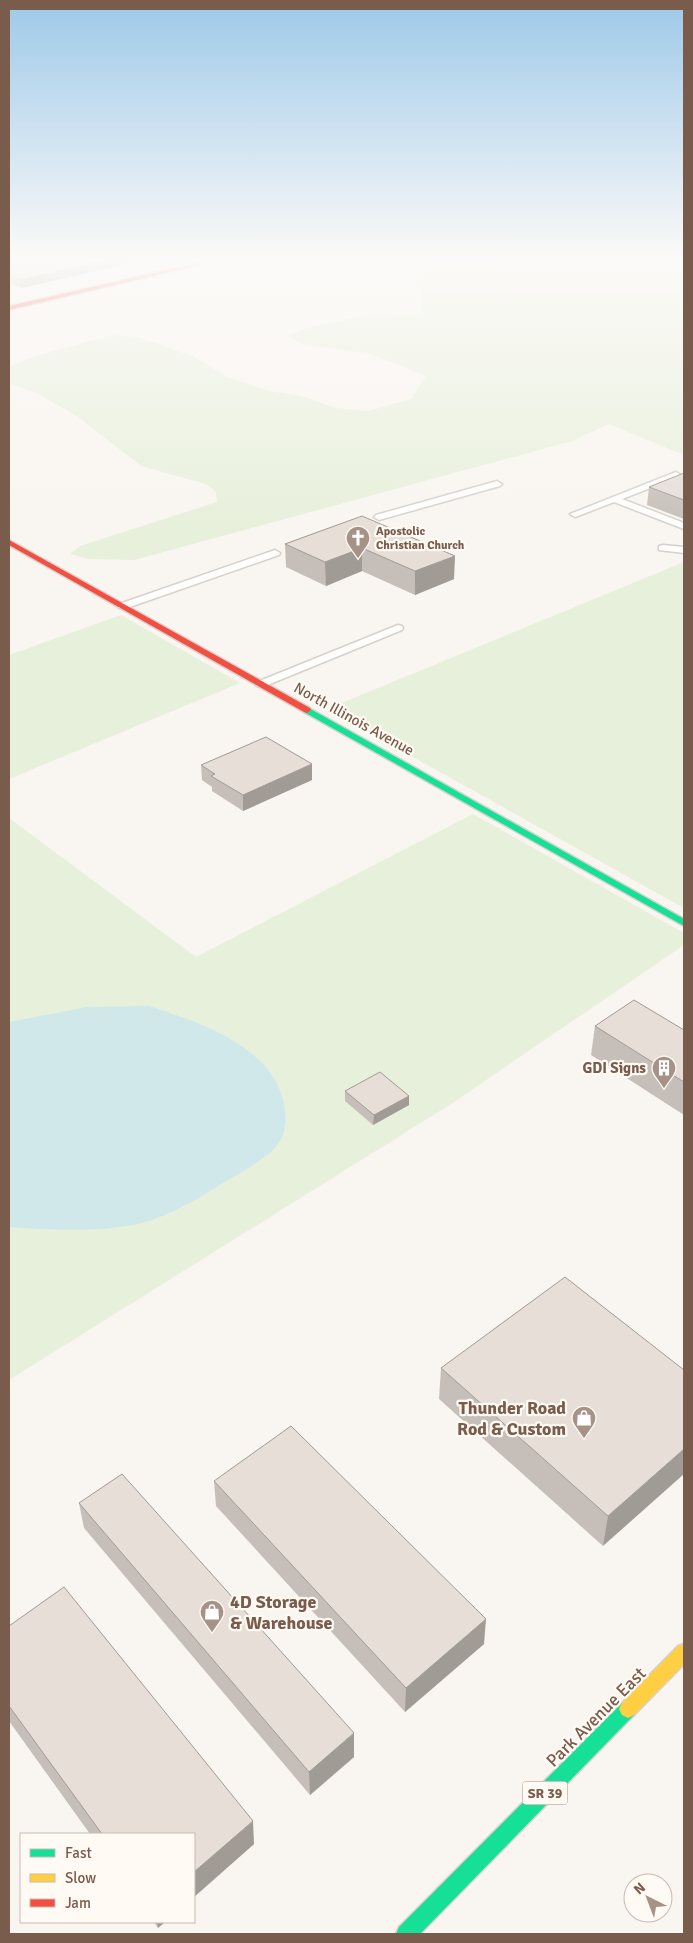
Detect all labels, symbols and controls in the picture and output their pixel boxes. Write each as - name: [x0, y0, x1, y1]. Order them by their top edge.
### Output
- place label: Apostolic Christian Church: [376, 524, 465, 553]
- church icon: Apostolic Christian Church: [345, 525, 371, 559]
- street label: North Illinois Avenue: [291, 679, 417, 759]
- building icon: GDI Signs: [651, 1055, 677, 1089]
- place label: GDI Signs: [582, 1059, 646, 1077]
- place label: Thunder Road Rod & Custom: [457, 1397, 566, 1440]
- shop icon: Thunder Road Rod & Custom: [571, 1405, 597, 1439]
- place label: 4D Storage & Warehouse: [230, 1591, 333, 1634]
- shop icon: 4D Storage & Warehouse: [199, 1599, 225, 1633]
- street label: Park Avenue East: [541, 1662, 651, 1772]
- road number: SR 39: [522, 1782, 568, 1805]
- legend: [20, 1833, 195, 1923]
- text: Fast: [65, 1844, 92, 1862]
- text: Slow: [65, 1869, 96, 1887]
- north arrow: [623, 1873, 673, 1923]
- text: N: [630, 1879, 649, 1898]
- text: Jam: [65, 1894, 91, 1912]

